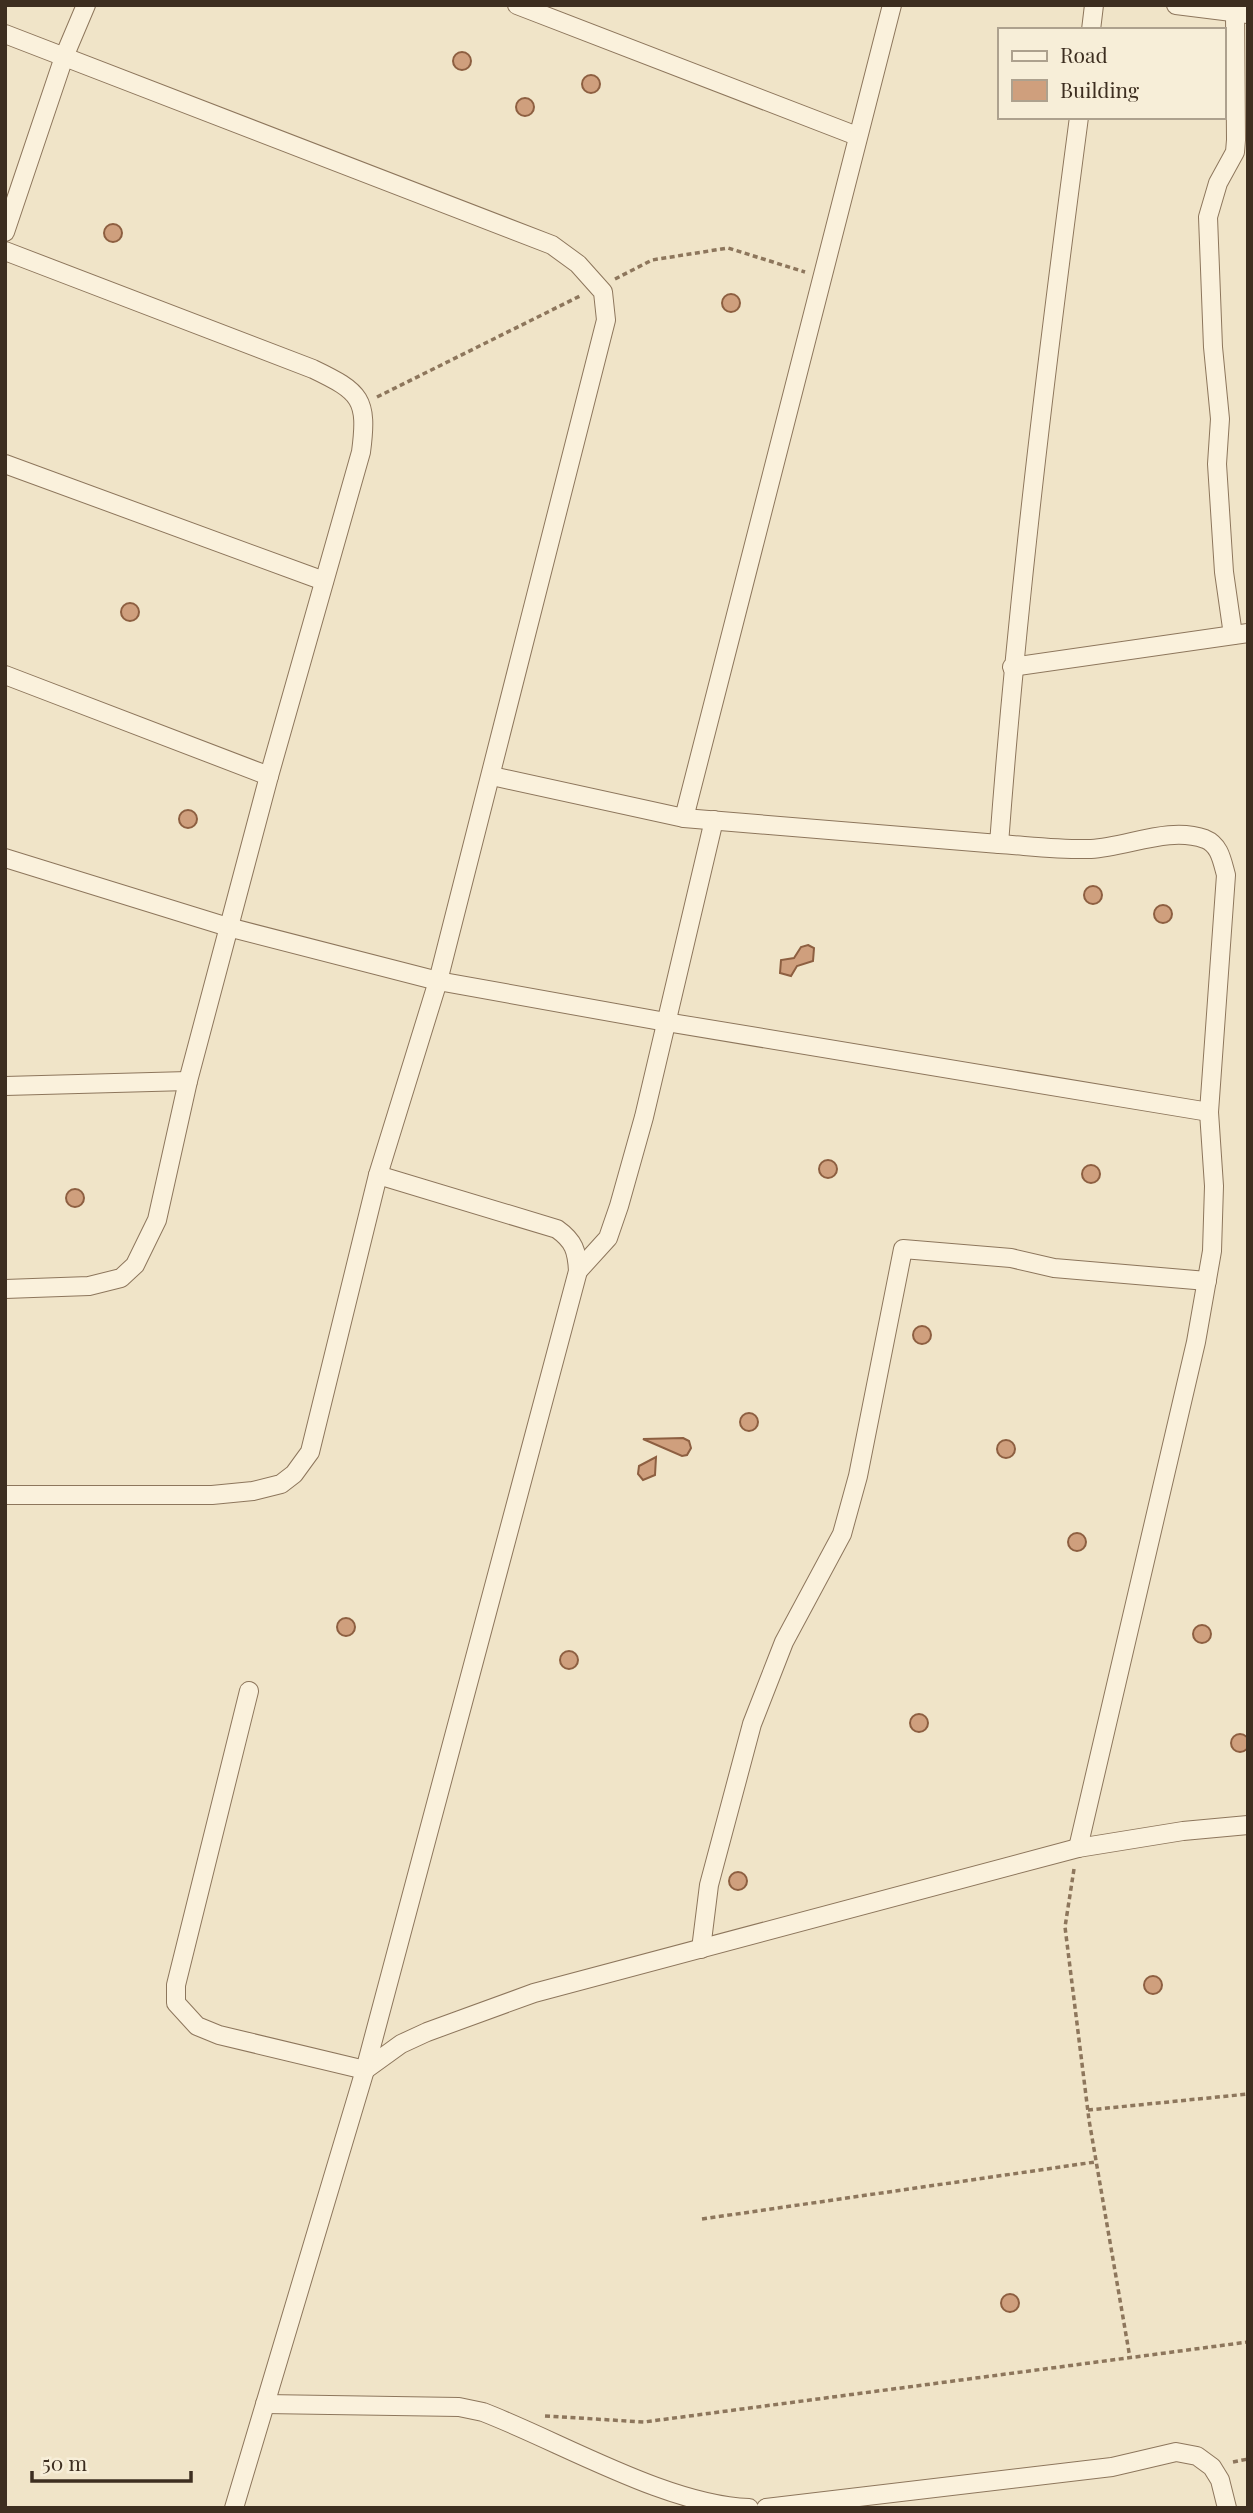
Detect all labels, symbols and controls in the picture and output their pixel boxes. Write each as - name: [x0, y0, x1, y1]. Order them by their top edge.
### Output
- legend: [998, 28, 1225, 119]
- text: Road: [1060, 40, 1108, 68]
- text: Building: [1060, 75, 1139, 103]
- scale bar: [32, 2440, 191, 2484]
- text: 50 m: [42, 2448, 88, 2476]

